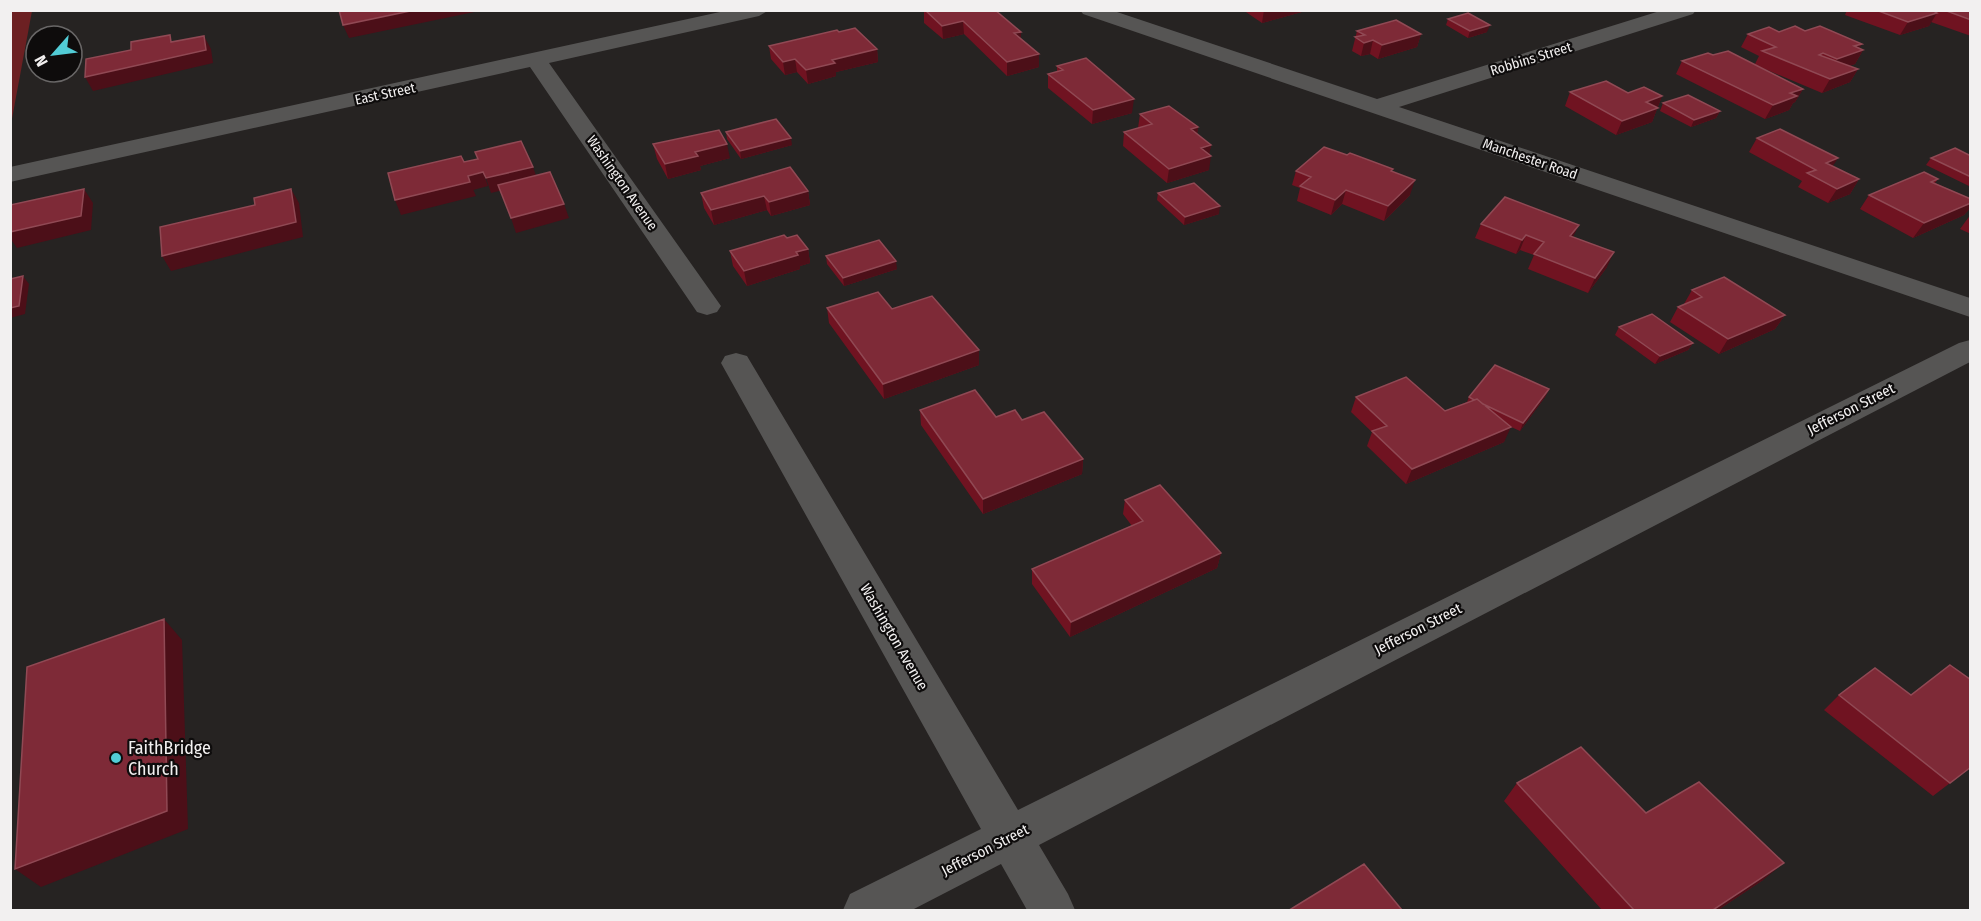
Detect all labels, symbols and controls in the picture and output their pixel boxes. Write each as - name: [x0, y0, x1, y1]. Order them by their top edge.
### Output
- north arrow: [24, 24, 84, 84]
- street label: Robbins Street: [1488, 38, 1574, 79]
- text: N: [31, 52, 52, 70]
- street label: East Street: [353, 79, 417, 109]
- street label: Washington Avenue: [583, 132, 661, 234]
- street label: Manchester Road: [1480, 135, 1580, 183]
- street label: Jefferson Street: [1804, 379, 1898, 439]
- street label: Washington Avenue: [856, 580, 932, 694]
- street label: Jefferson Street: [1371, 599, 1465, 659]
- place label: FaithBridge Church: [128, 737, 211, 780]
- marker: FaithBridge Church: [109, 751, 123, 765]
- street label: Jefferson Street: [938, 820, 1032, 880]

